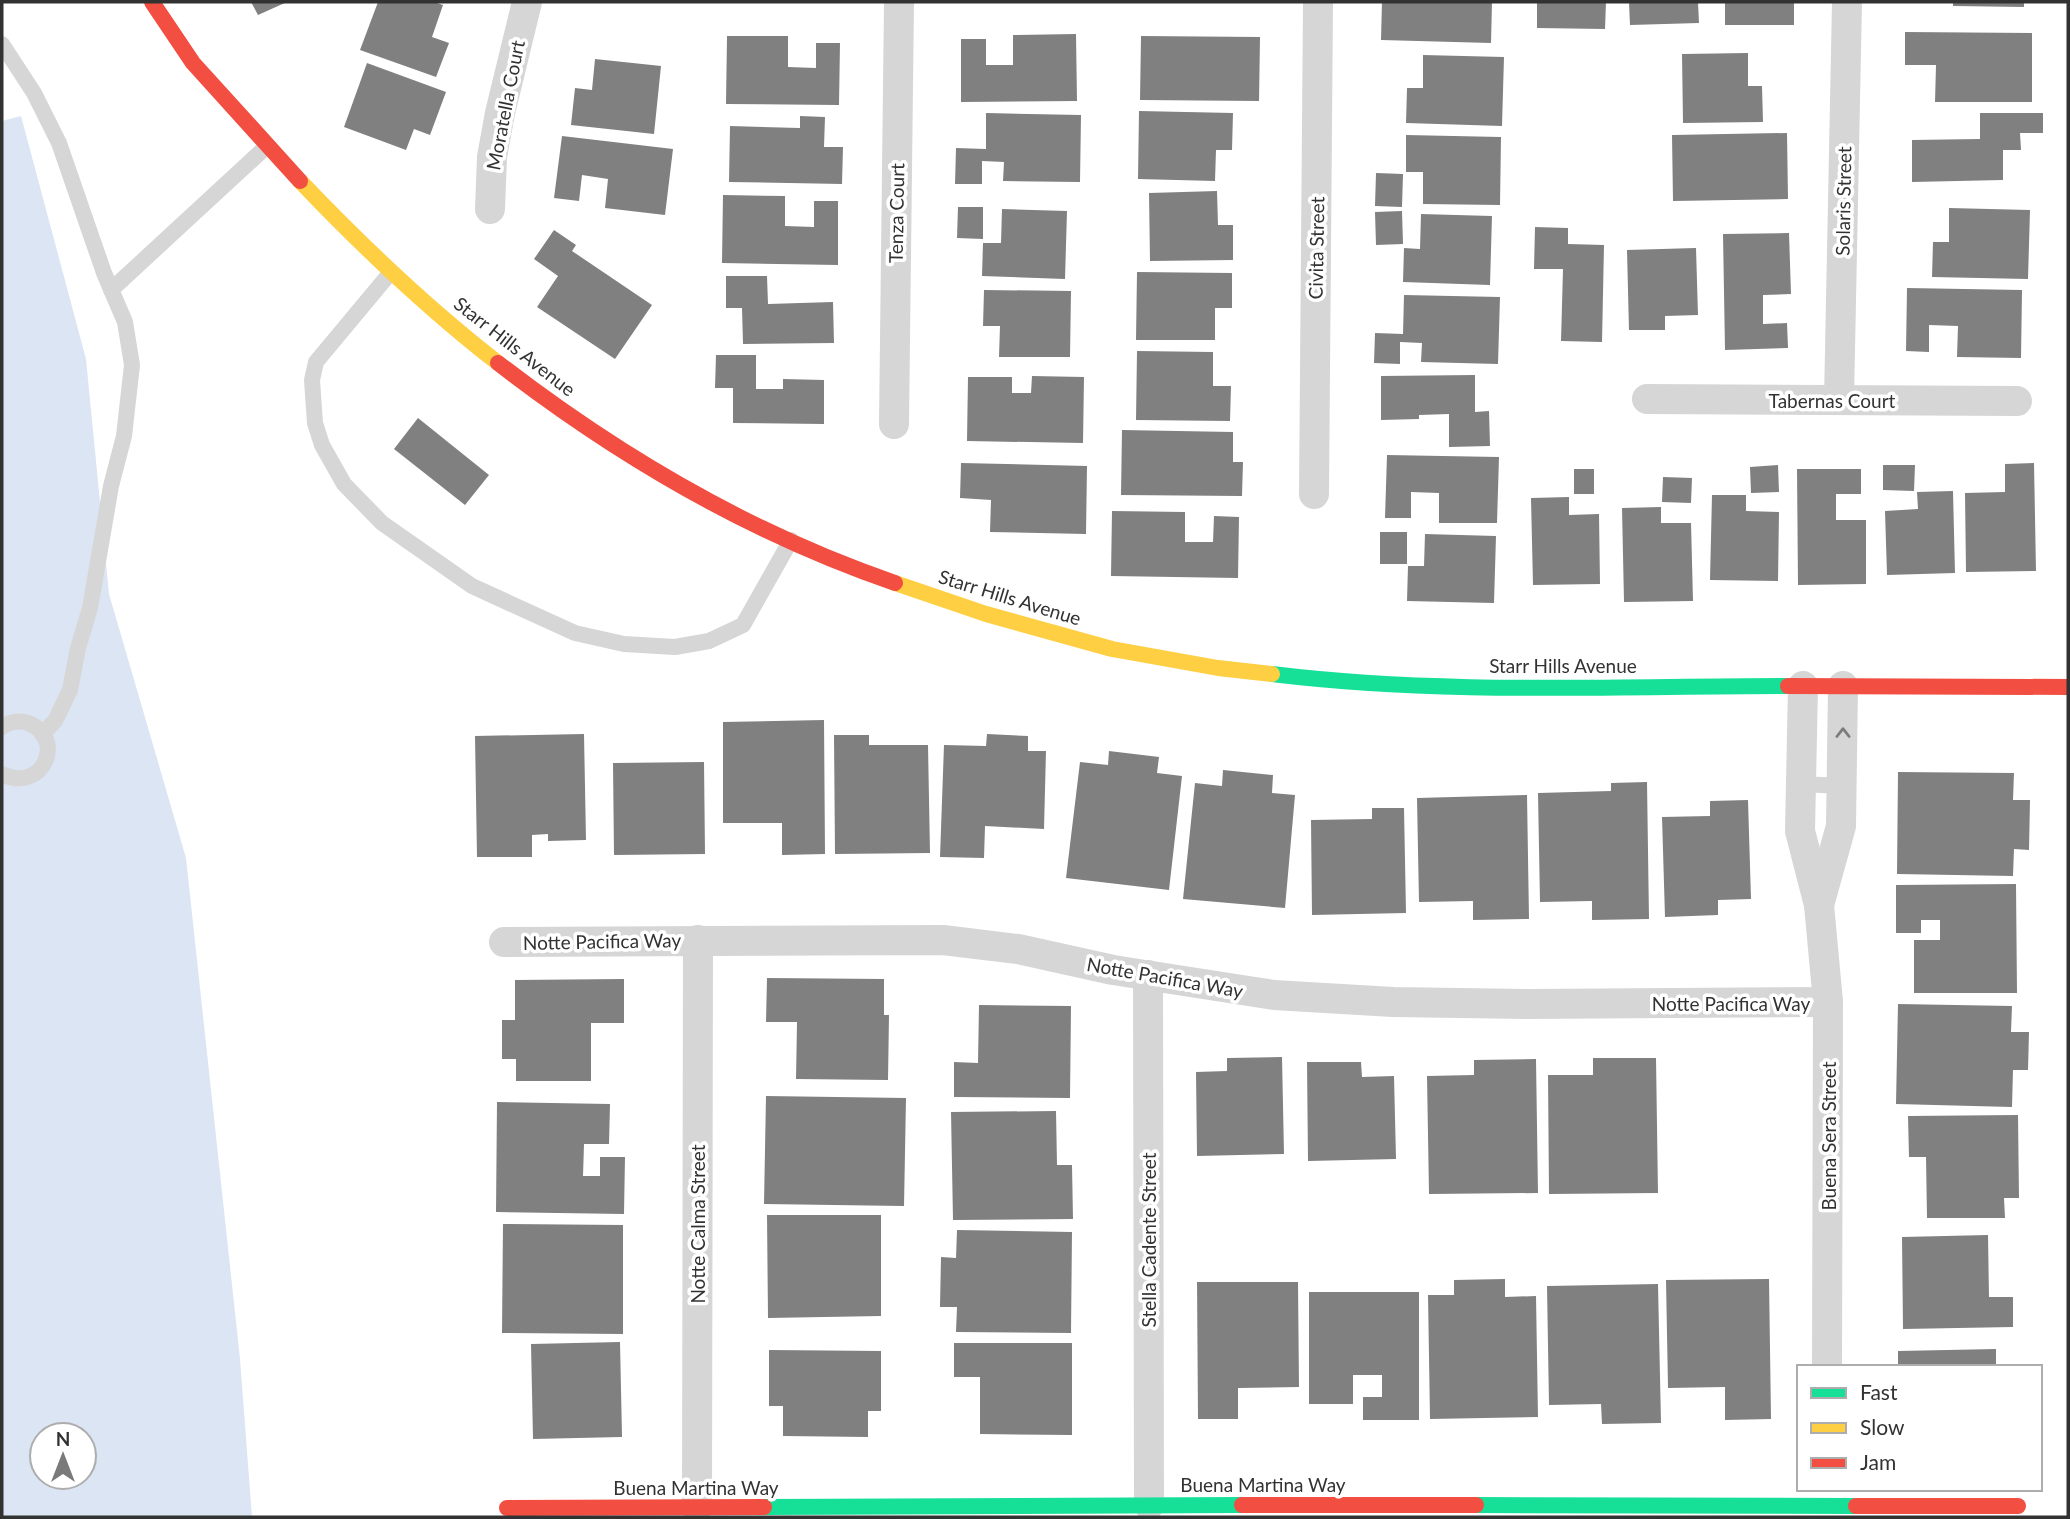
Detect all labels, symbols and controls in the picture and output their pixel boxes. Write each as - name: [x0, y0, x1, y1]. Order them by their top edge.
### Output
- street label: Moratella Court: [481, 38, 529, 172]
- street label: Solaris Street: [1831, 146, 1855, 256]
- street label: Tenza Court: [884, 163, 908, 263]
- street label: Civita Street: [1304, 196, 1328, 300]
- street label: Starr Hills Avenue: [450, 291, 580, 401]
- street label: Tabernas Court: [1769, 389, 1896, 412]
- street label: Starr Hills Avenue: [936, 564, 1084, 630]
- street label: Starr Hills Avenue: [1489, 654, 1637, 677]
- one-way arrow: [1835, 727, 1851, 738]
- street label: Notte Pacifica Way: [523, 928, 682, 954]
- street label: Notte Pacifica Way: [1085, 952, 1245, 1002]
- street label: Notte Pacifica Way: [1652, 992, 1810, 1015]
- street label: Buena Sera Street: [1817, 1061, 1840, 1211]
- street label: Notte Calma Street: [686, 1144, 709, 1304]
- street label: Stella Cadente Street: [1137, 1152, 1160, 1327]
- legend: [1797, 1365, 2042, 1491]
- text: Fast: [1860, 1379, 1898, 1404]
- text: Slow: [1860, 1414, 1905, 1439]
- north arrow: [28, 1421, 98, 1491]
- text: N: [56, 1427, 70, 1450]
- text: Jam: [1860, 1449, 1896, 1474]
- street label: Buena Martina Way: [1180, 1473, 1346, 1496]
- street label: Buena Martina Way: [613, 1476, 779, 1499]

